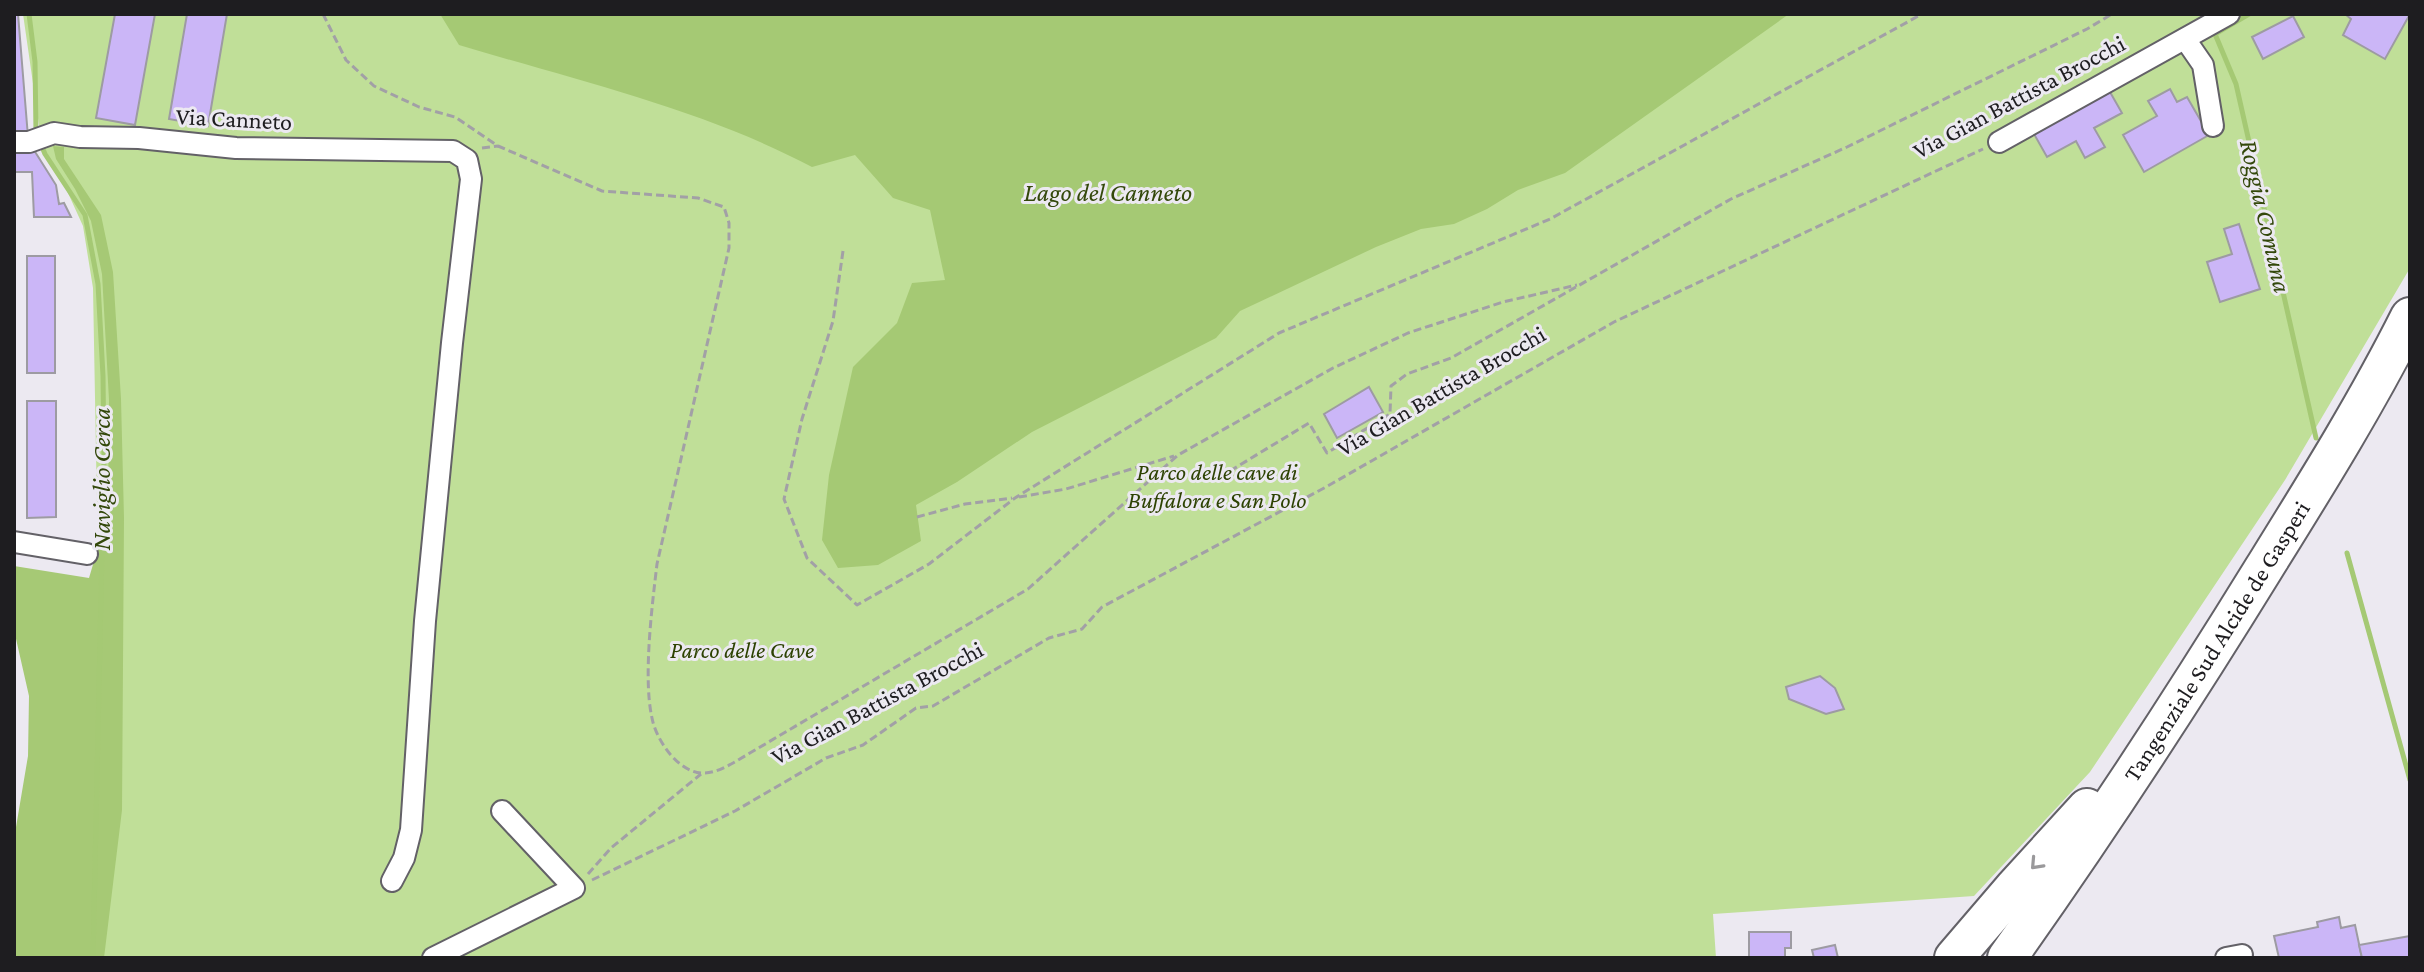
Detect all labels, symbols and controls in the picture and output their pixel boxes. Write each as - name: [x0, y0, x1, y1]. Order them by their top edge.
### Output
- street label: Via Gian Battista Brocchi: [1908, 29, 2129, 164]
- street label: Via Canneto: [175, 102, 293, 135]
- water label: Roggia Comuna: [2234, 137, 2297, 295]
- water label: Lago del Canneto: [1024, 178, 1192, 207]
- street label: Via Gian Battista Brocchi: [1332, 320, 1550, 461]
- water label: Naviglio Cerca: [87, 407, 116, 551]
- park label: Parco delle cave di Buffalora e San Polo: [1128, 458, 1307, 513]
- street label: Tangenziale Sud Alcide de Gasperi: [2118, 496, 2315, 786]
- street label: Via Gian Battista Brocchi: [766, 635, 987, 770]
- park label: Parco delle Cave: [670, 636, 814, 663]
- one-way arrow: [2032, 854, 2046, 869]

